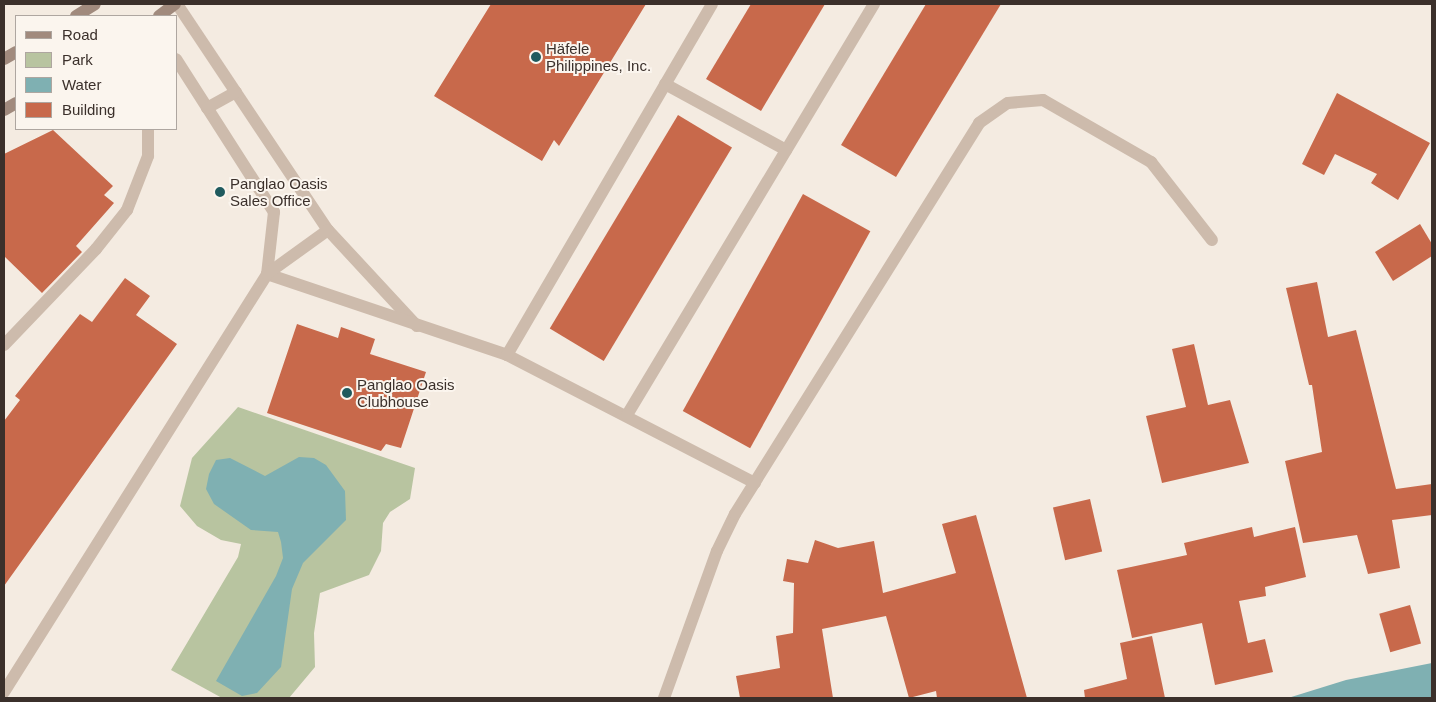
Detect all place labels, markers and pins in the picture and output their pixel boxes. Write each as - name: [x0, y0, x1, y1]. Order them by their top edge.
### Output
- place label: Häfele Philippines, Inc.: [546, 39, 651, 74]
- marker: Häfele Philippines, Inc.: [530, 51, 542, 63]
- place label: Panglao Oasis Sales Office: [230, 174, 328, 209]
- marker: Panglao Oasis Sales Office: [214, 186, 226, 198]
- place label: Panglao Oasis Clubhouse: [357, 375, 455, 410]
- marker: Panglao Oasis Clubhouse: [341, 387, 353, 399]

